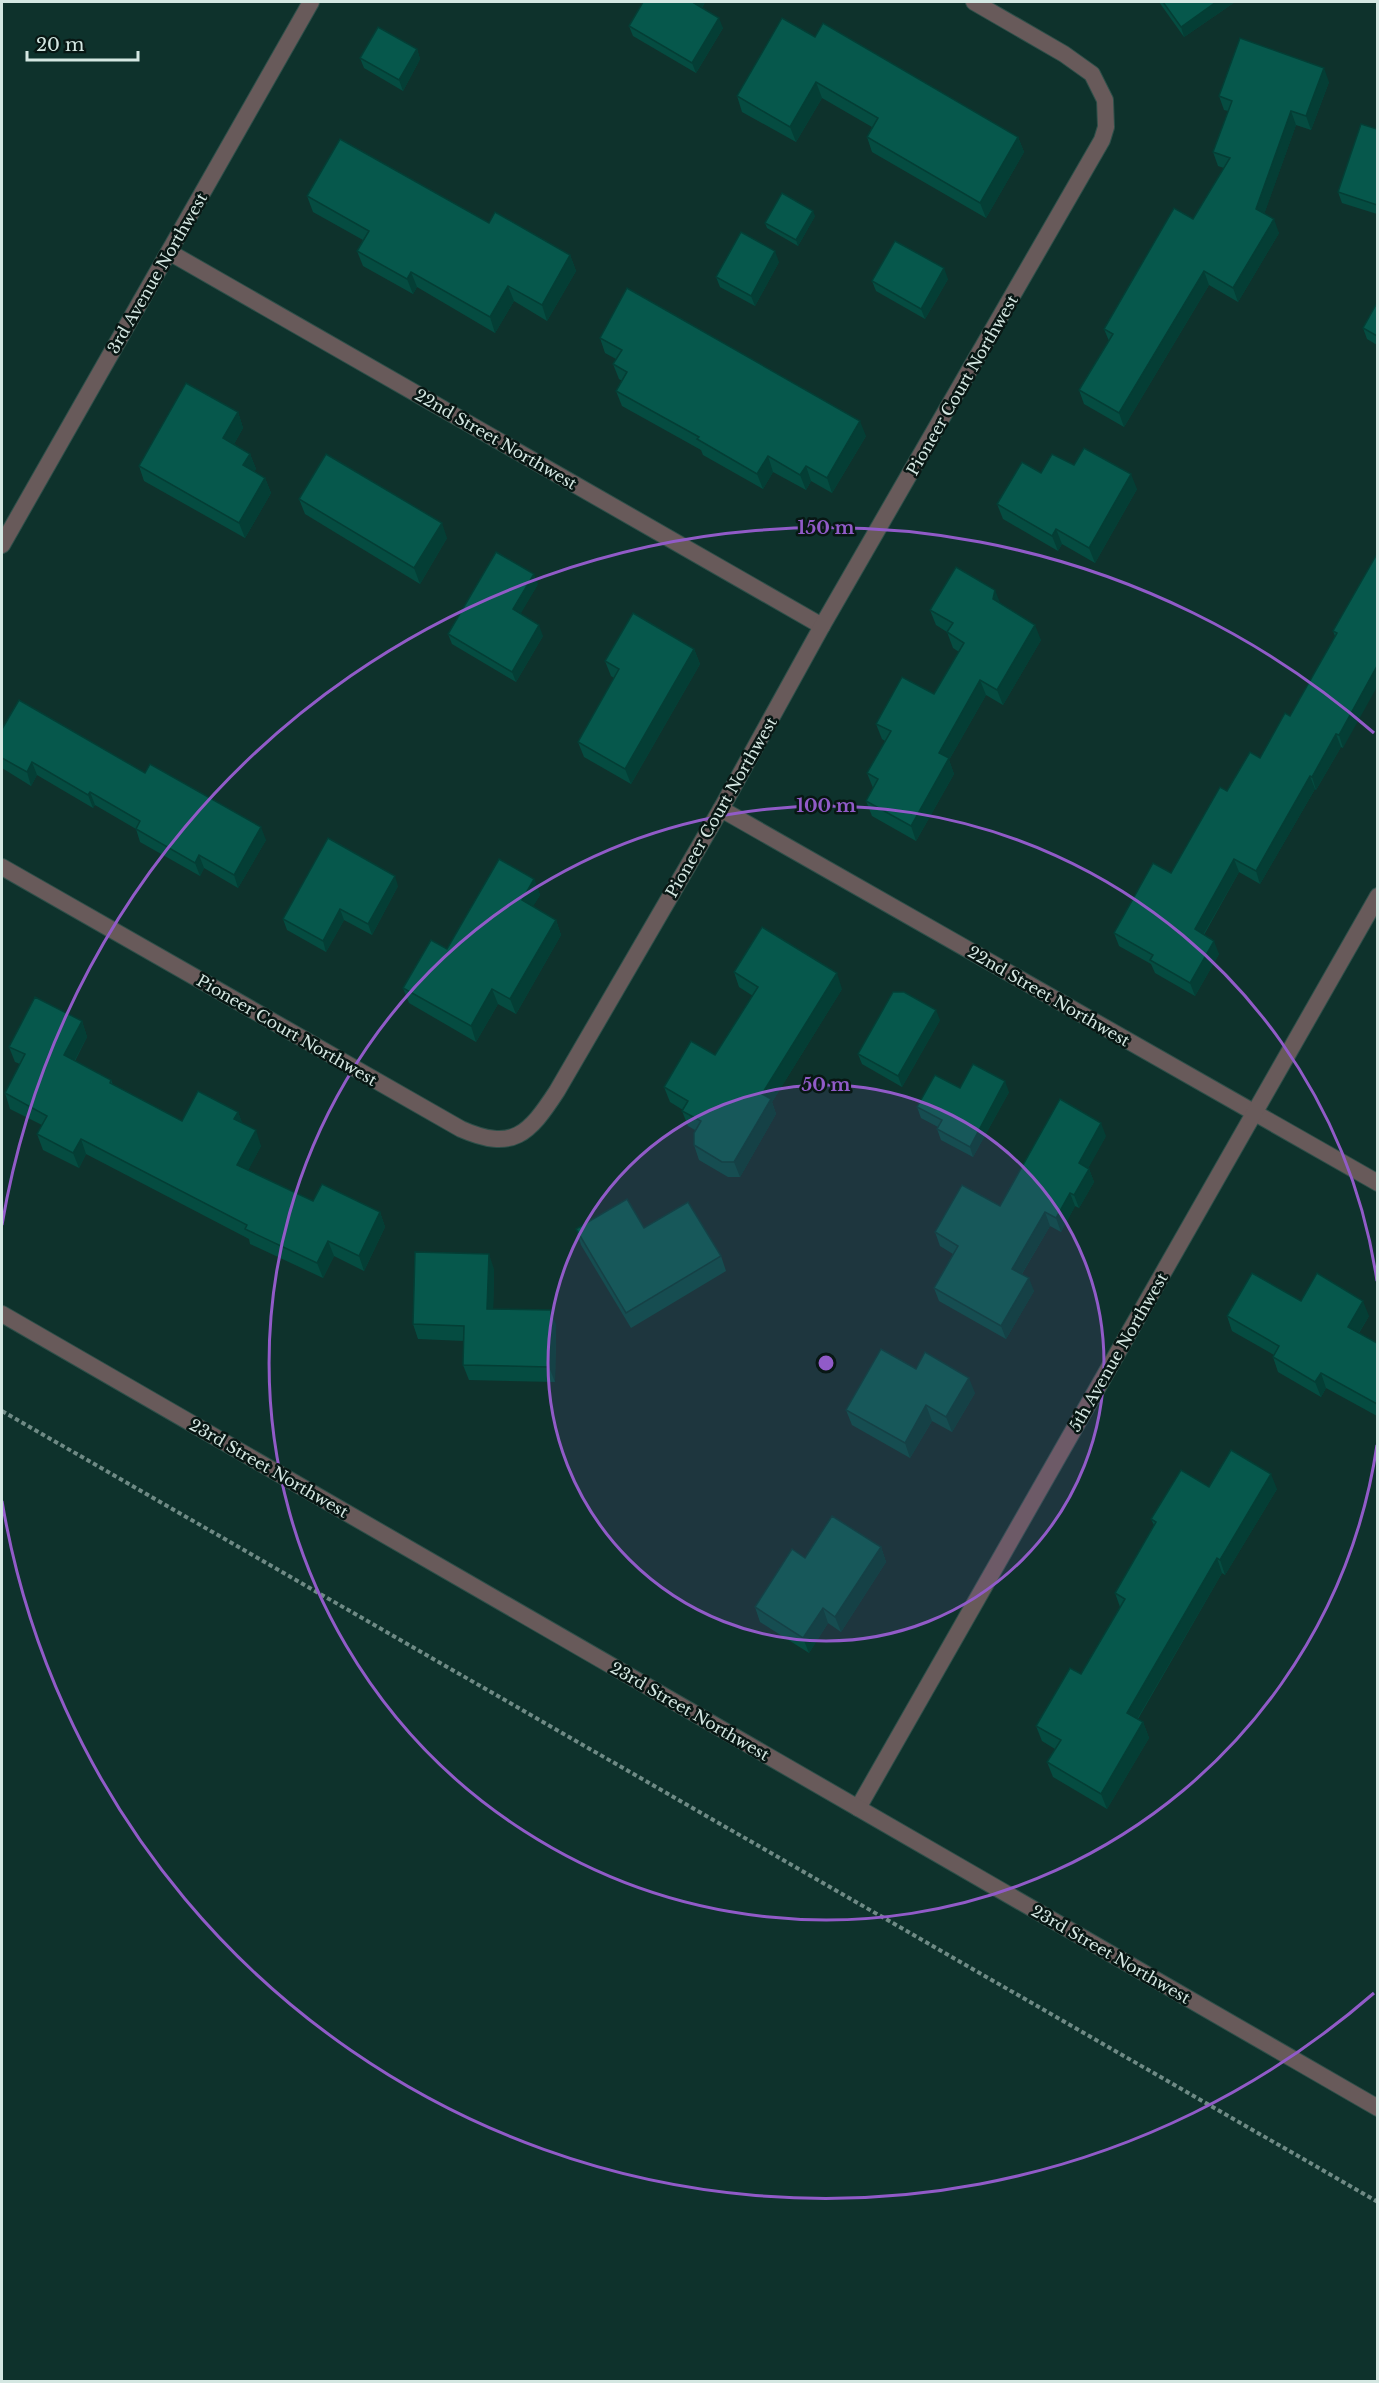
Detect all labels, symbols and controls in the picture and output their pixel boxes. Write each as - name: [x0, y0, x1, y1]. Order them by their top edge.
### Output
- scale bar: [27, 24, 138, 62]
- text: 20 m: [36, 34, 84, 56]
- street label: 3rd Avenue Northwest: [103, 189, 211, 357]
- street label: Pioneer Court Northwest: [902, 291, 1022, 479]
- street label: 22nd Street Northwest: [412, 384, 580, 494]
- text: 150 m: [798, 517, 855, 539]
- street label: Pioneer Court Northwest: [661, 713, 781, 901]
- text: 100 m: [796, 795, 856, 817]
- street label: 22nd Street Northwest: [965, 941, 1133, 1051]
- street label: Pioneer Court Northwest: [193, 970, 381, 1090]
- text: 50 m: [802, 1074, 851, 1096]
- street label: 5th Avenue Northwest: [1064, 1269, 1172, 1435]
- centre of rings: [816, 1353, 836, 1373]
- street label: 23rd Street Northwest: [186, 1414, 352, 1522]
- street label: 23rd Street Northwest: [607, 1657, 773, 1765]
- street label: 23rd Street Northwest: [1028, 1900, 1194, 2008]

